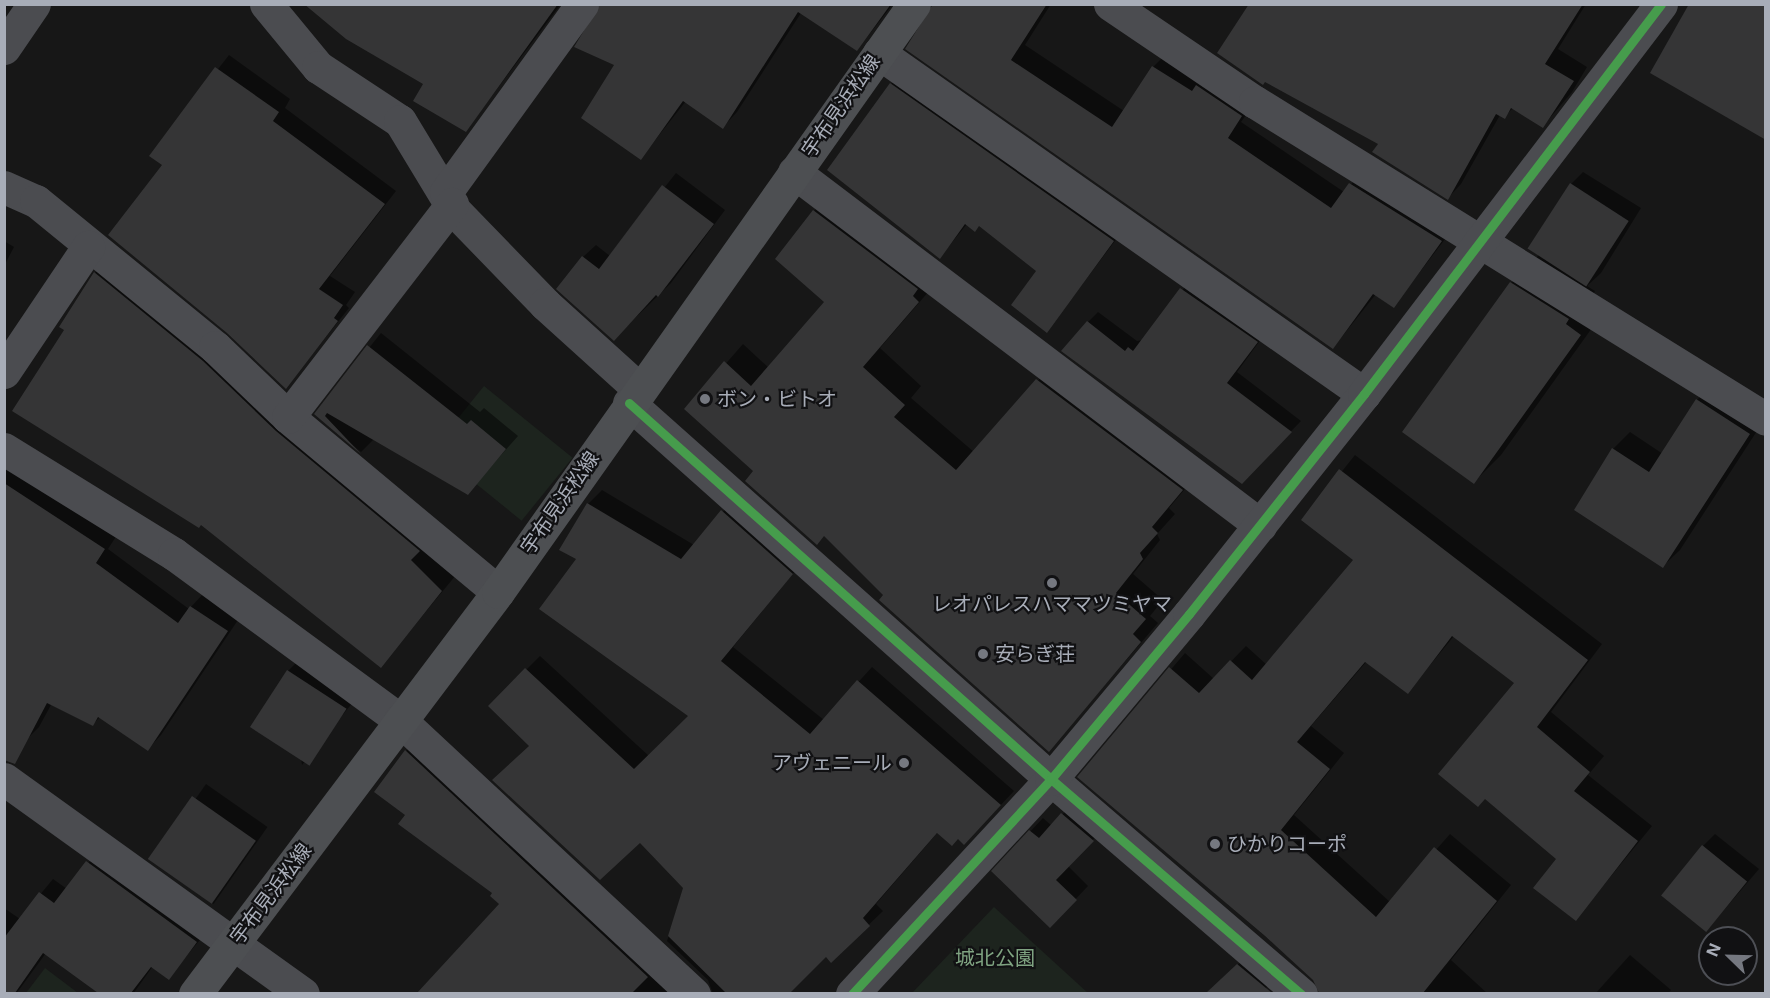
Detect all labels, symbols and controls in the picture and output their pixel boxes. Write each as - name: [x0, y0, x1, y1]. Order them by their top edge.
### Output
- street label: 宇布見浜松線: [797, 50, 885, 162]
- place label: ボン・ビトオ: [717, 387, 837, 411]
- marker: ボン・ビトオ: [698, 392, 712, 406]
- street label: 宇布見浜松線: [516, 447, 604, 559]
- marker: レオパレスハママツミヤマ: [1045, 576, 1059, 590]
- place label: レオパレスハママツミヤマ: [932, 592, 1172, 616]
- place label: 安らぎ荘: [995, 642, 1075, 666]
- marker: 安らぎ荘: [976, 647, 990, 661]
- place label: アヴェニール: [772, 751, 892, 775]
- marker: アヴェニール: [897, 756, 911, 770]
- place label: ひかりコーポ: [1227, 832, 1347, 856]
- marker: ひかりコーポ: [1208, 837, 1222, 851]
- street label: 宇布見浜松線: [225, 839, 317, 949]
- north arrow: [1698, 926, 1758, 986]
- text: N: [1702, 940, 1725, 959]
- park label: 城北公園: [955, 946, 1035, 970]

